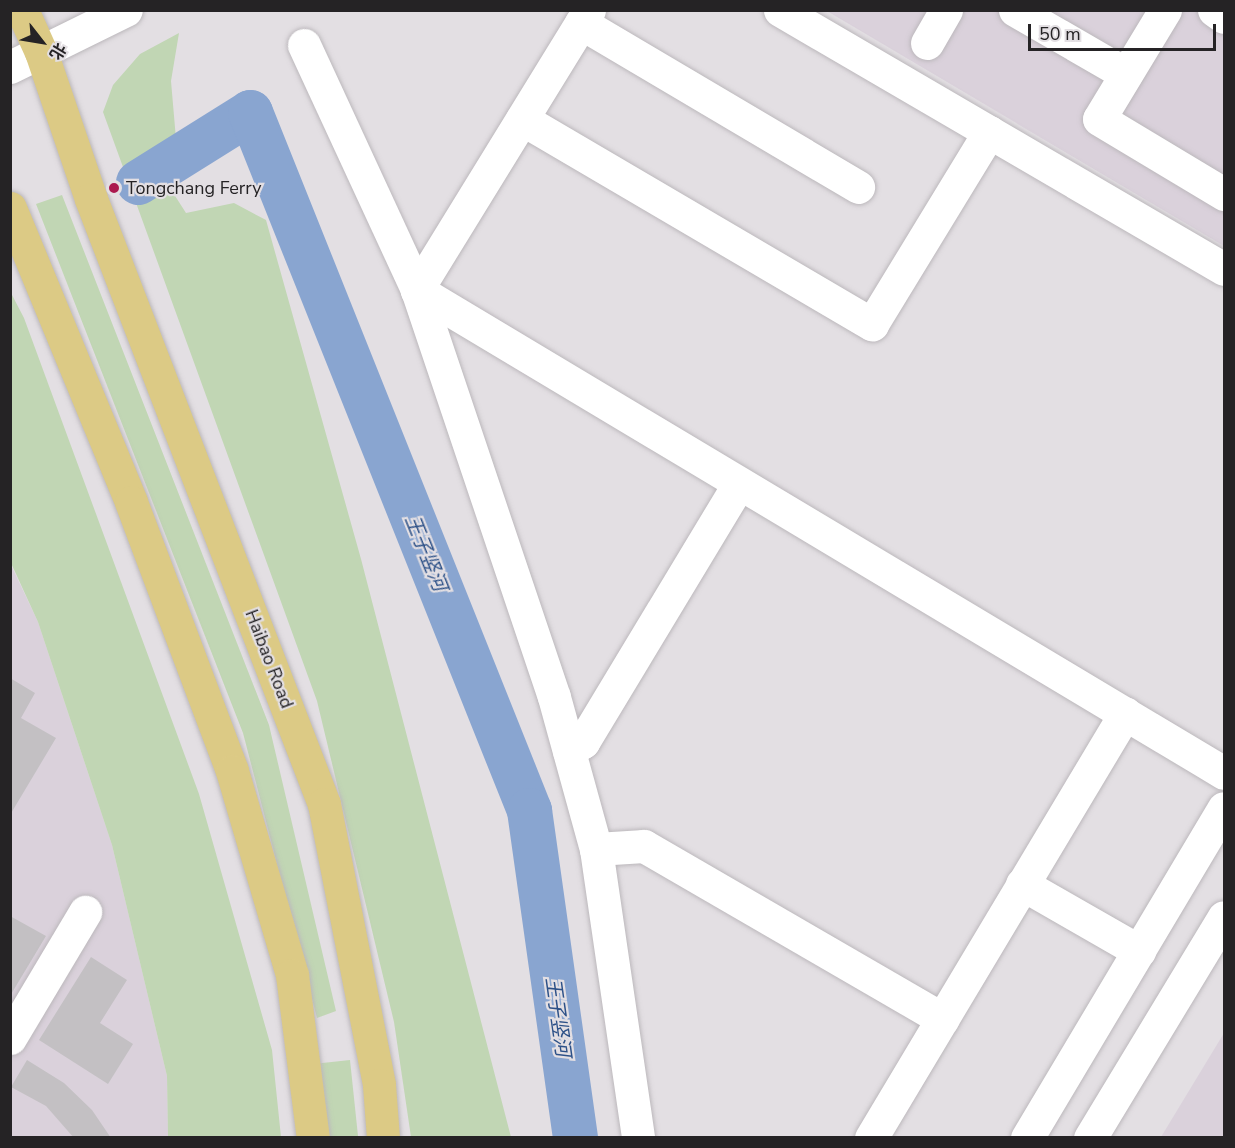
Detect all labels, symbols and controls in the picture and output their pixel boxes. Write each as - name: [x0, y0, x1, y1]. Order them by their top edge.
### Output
- north arrow: [12, 12, 72, 72]
- scale bar: [1031, 12, 1218, 50]
- text: 50 m: [1039, 22, 1081, 46]
- text: 北: [44, 39, 71, 64]
- place label: Tongchang Ferry: [126, 177, 262, 199]
- marker: Tongchang Ferry: [107, 181, 121, 195]
- water label: 王子竖河: [400, 511, 452, 595]
- street label: Haibao Road: [240, 607, 298, 711]
- water label: 王子竖河: [541, 976, 575, 1058]

